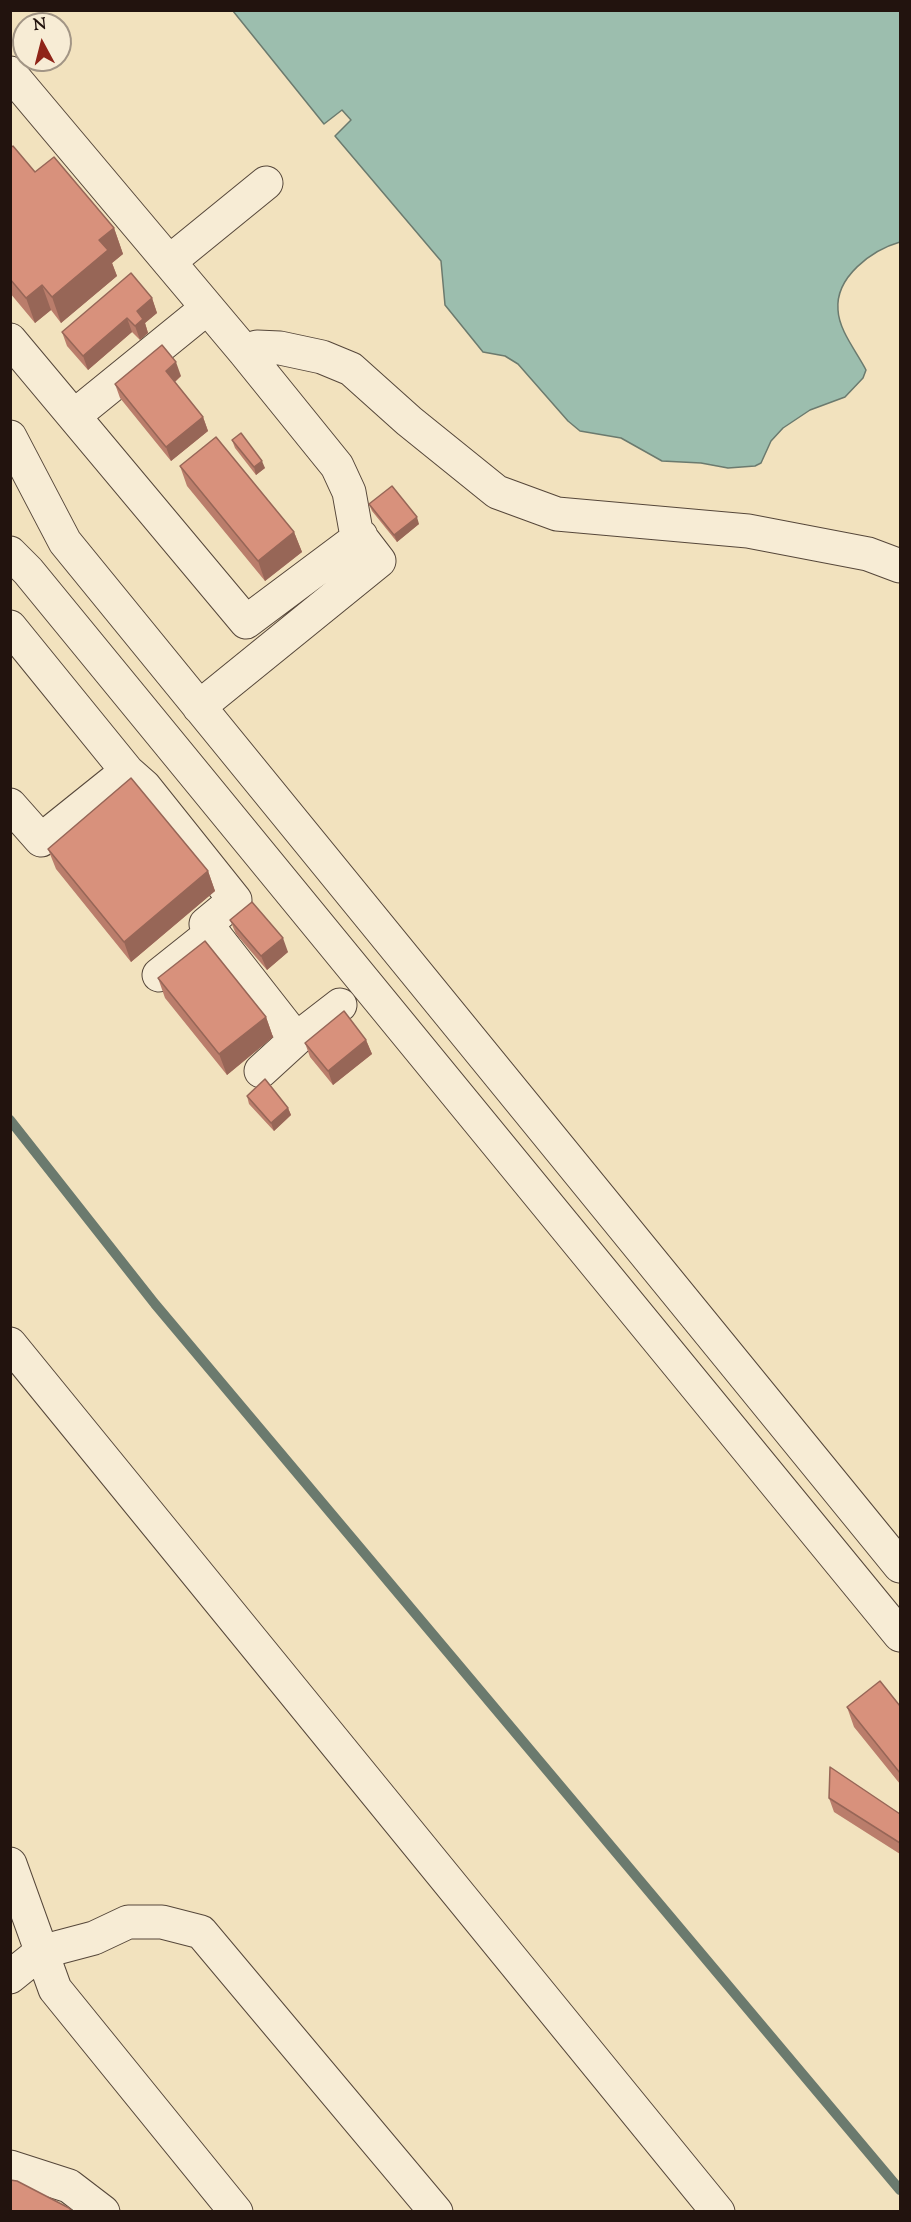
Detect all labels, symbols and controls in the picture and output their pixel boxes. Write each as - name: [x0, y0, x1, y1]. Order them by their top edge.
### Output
- north arrow: [12, 12, 72, 72]
- text: N: [32, 13, 48, 38]

